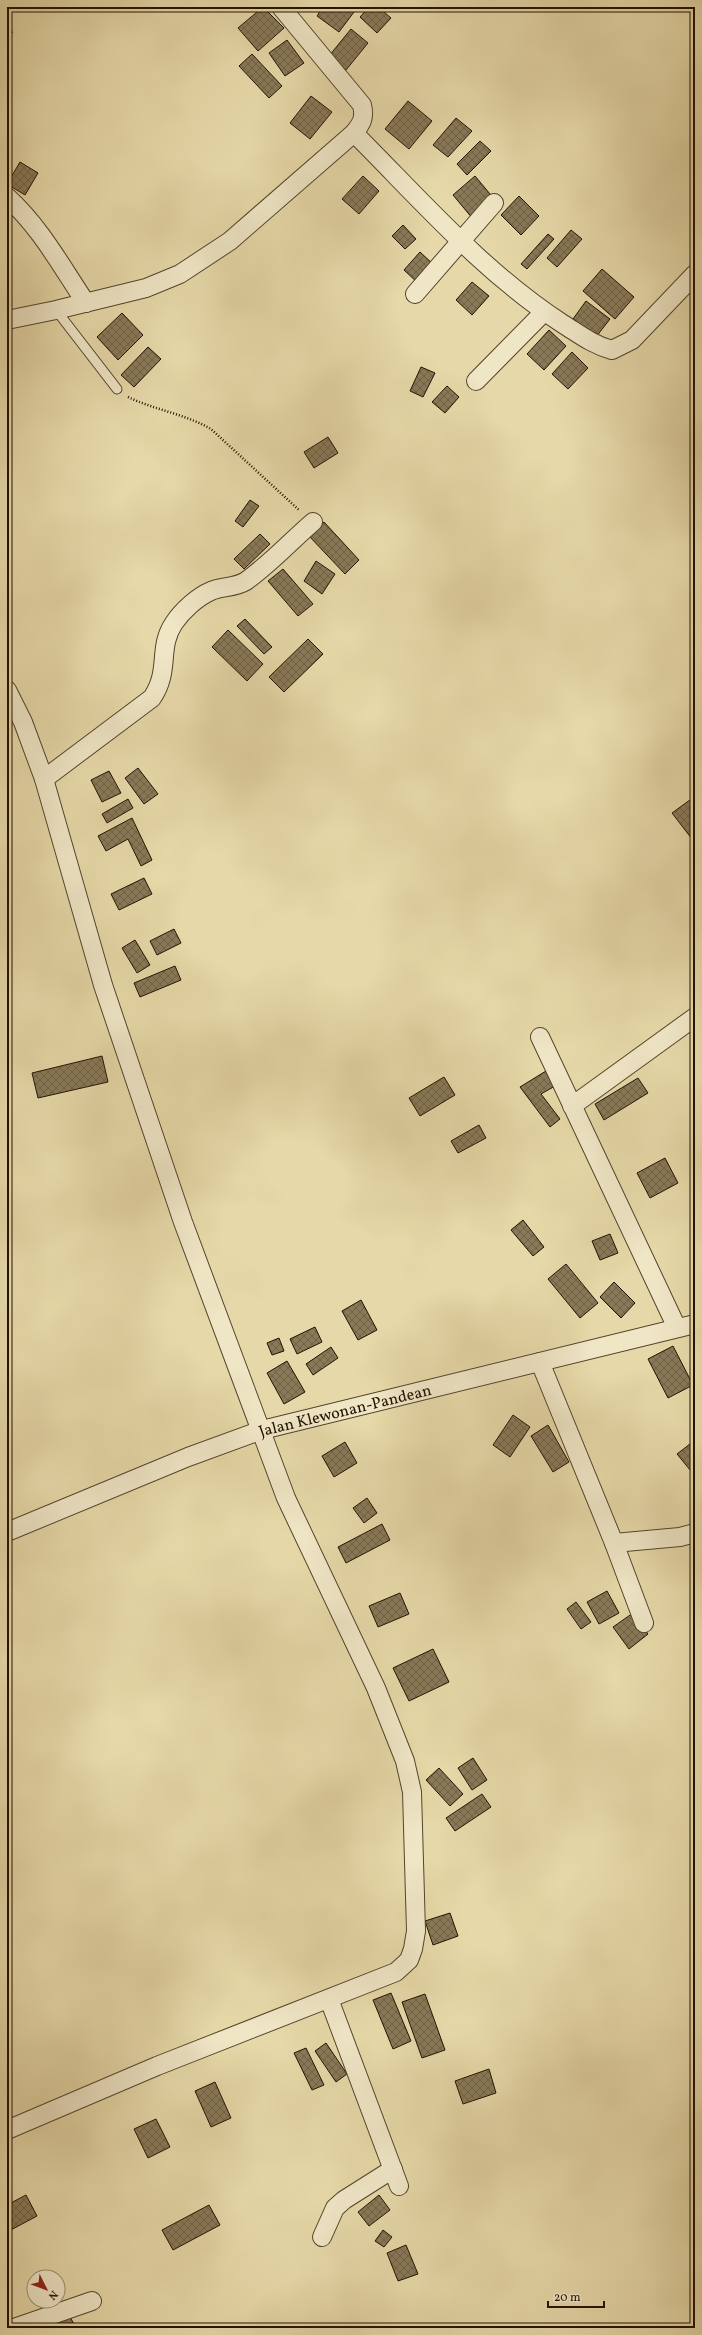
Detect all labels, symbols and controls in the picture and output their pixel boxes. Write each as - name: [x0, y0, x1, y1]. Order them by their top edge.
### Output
- street label: Jalan Klewonan-Pandean: [256, 1380, 434, 1443]
- north arrow: [26, 2269, 66, 2309]
- scale bar: [548, 2283, 604, 2309]
- text: N: [44, 2287, 61, 2303]
- text: 20 m: [554, 2290, 581, 2306]

